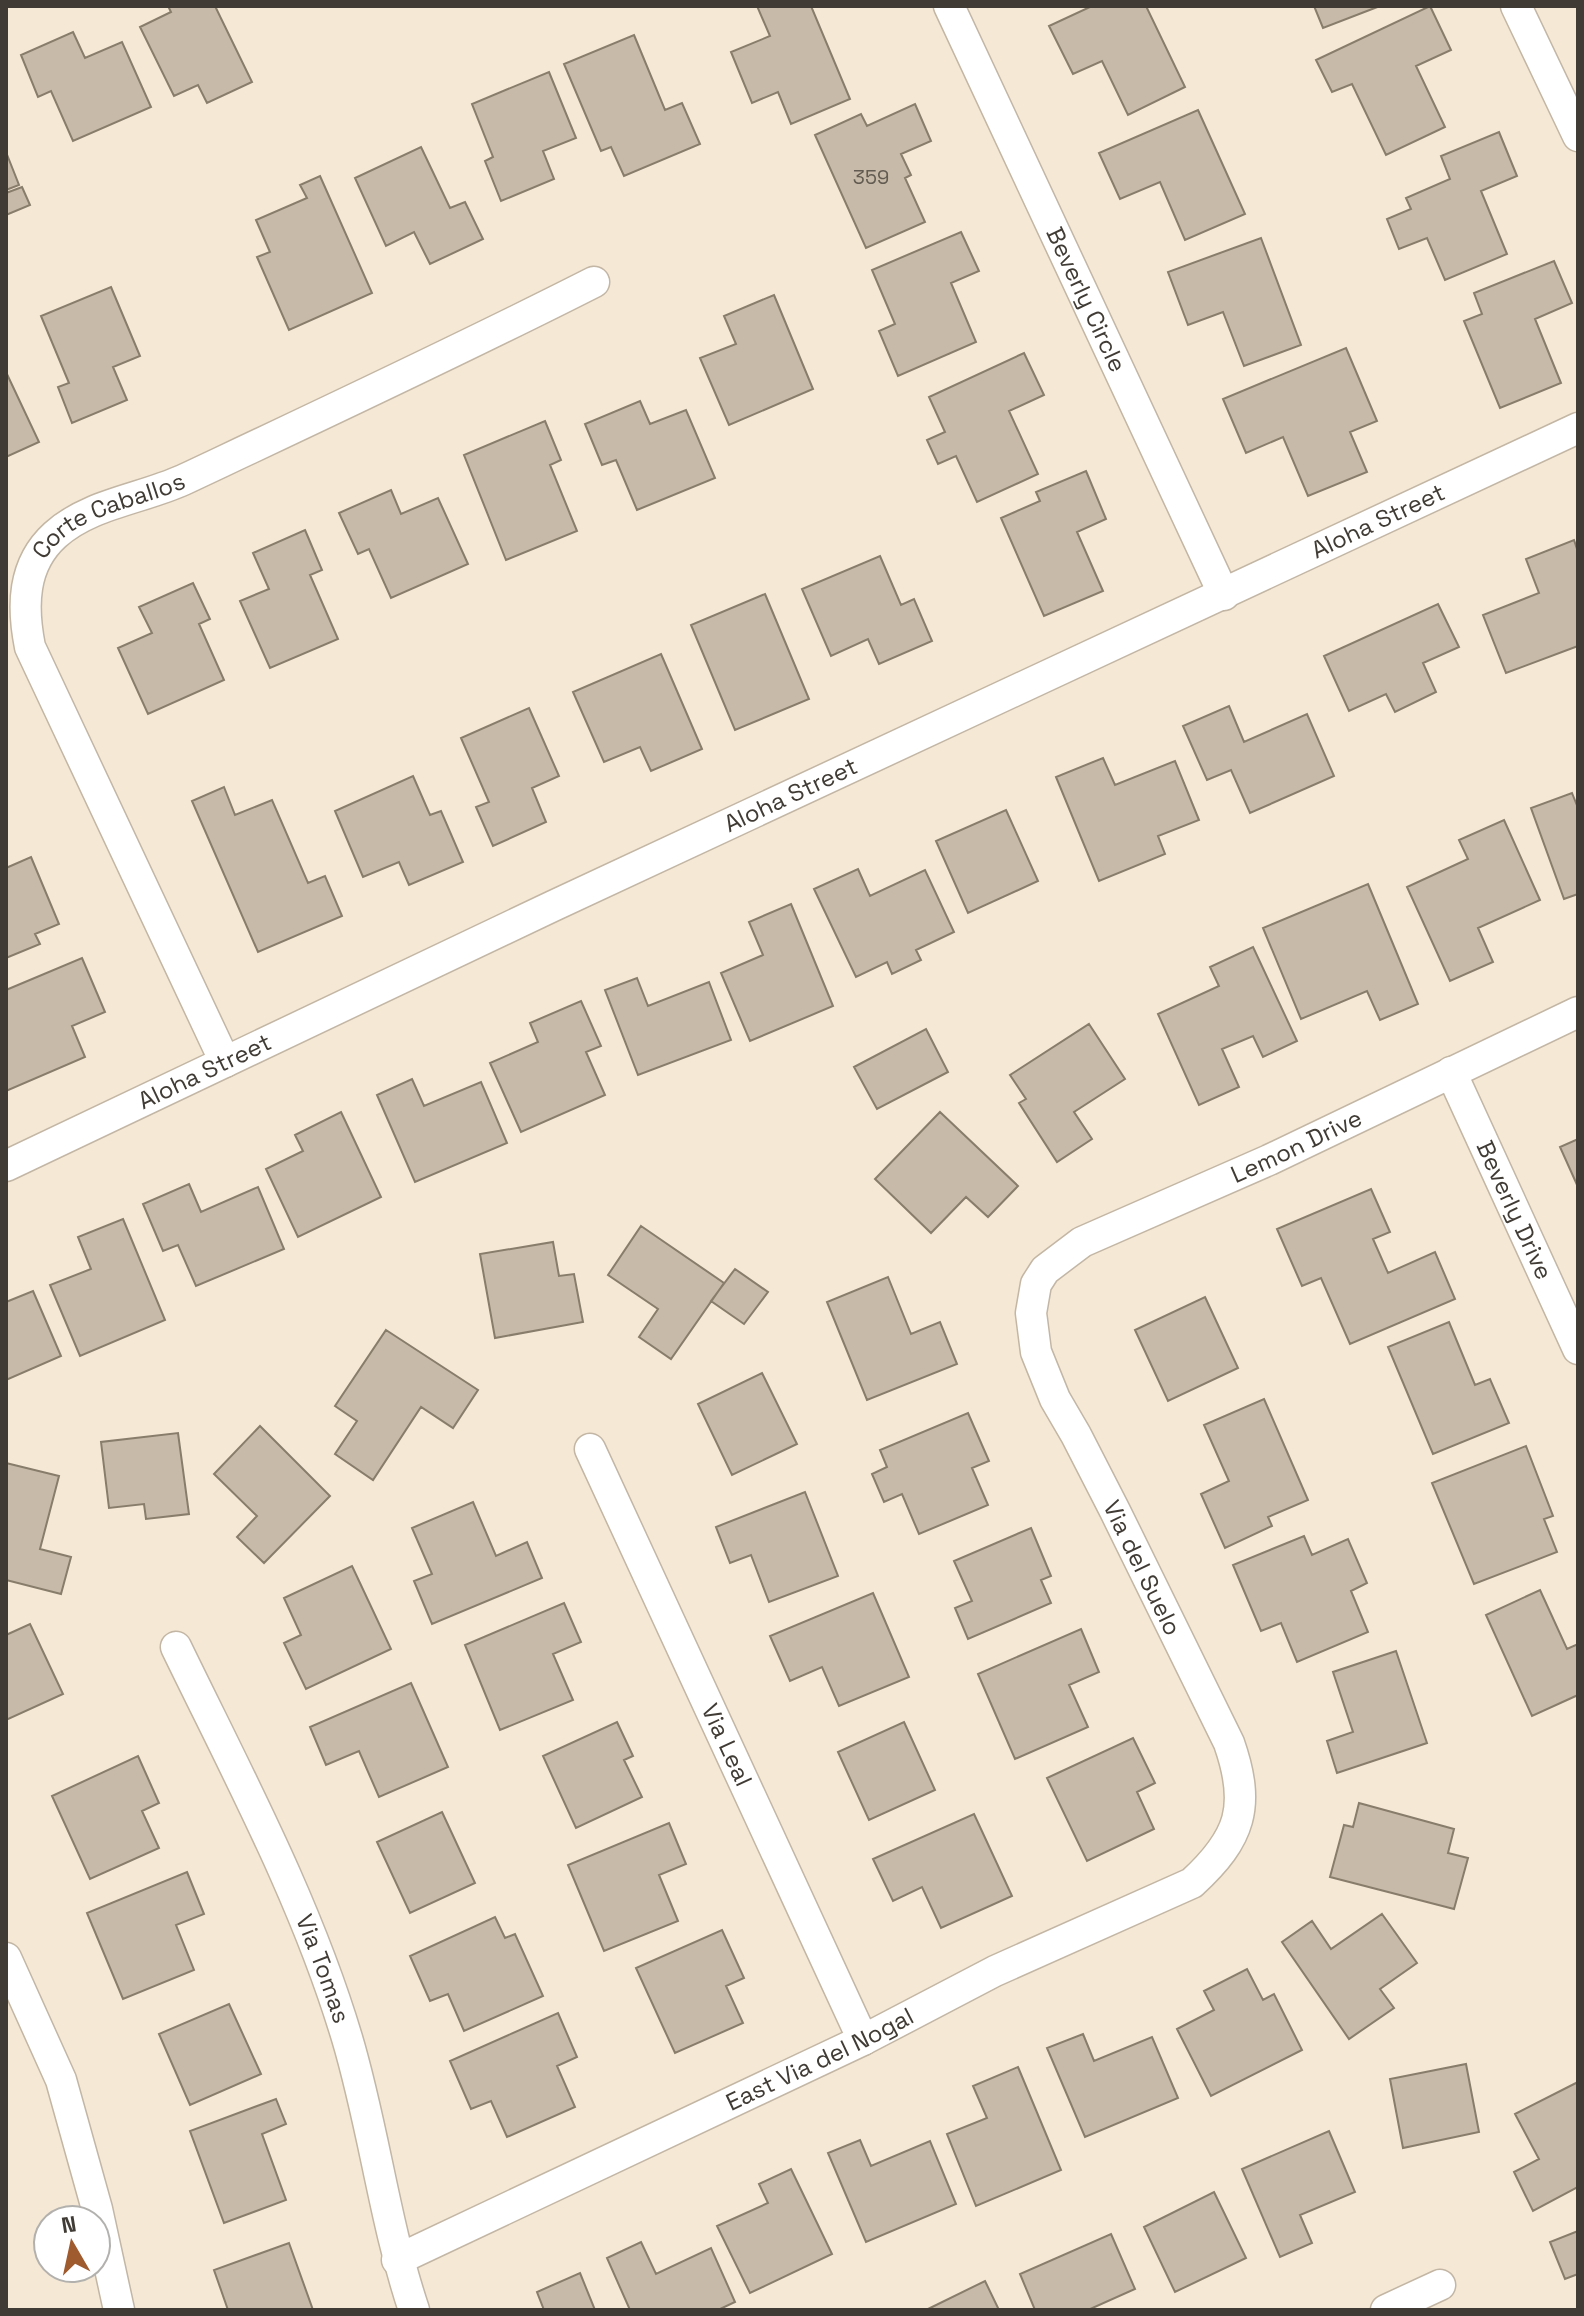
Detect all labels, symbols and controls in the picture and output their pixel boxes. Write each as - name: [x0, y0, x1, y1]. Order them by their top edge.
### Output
- house number: 359: [853, 164, 889, 190]
- street label: Beverly Circle: [1039, 222, 1134, 377]
- street label: Corte Caballos: [25, 465, 190, 564]
- street label: Aloha Street: [1306, 476, 1450, 565]
- street label: Aloha Street: [719, 750, 862, 839]
- street label: Aloha Street: [133, 1026, 276, 1116]
- street label: Lemon Drive: [1226, 1102, 1367, 1190]
- street label: Beverly Drive: [1470, 1135, 1560, 1284]
- street label: Via del Suelo: [1096, 1495, 1189, 1641]
- street label: Via Leal: [695, 1698, 760, 1791]
- street label: Via Tomas: [289, 1910, 357, 2027]
- street label: East Via del Nogal: [721, 2000, 919, 2118]
- north arrow: [32, 2204, 112, 2284]
- text: N: [59, 2209, 78, 2239]

